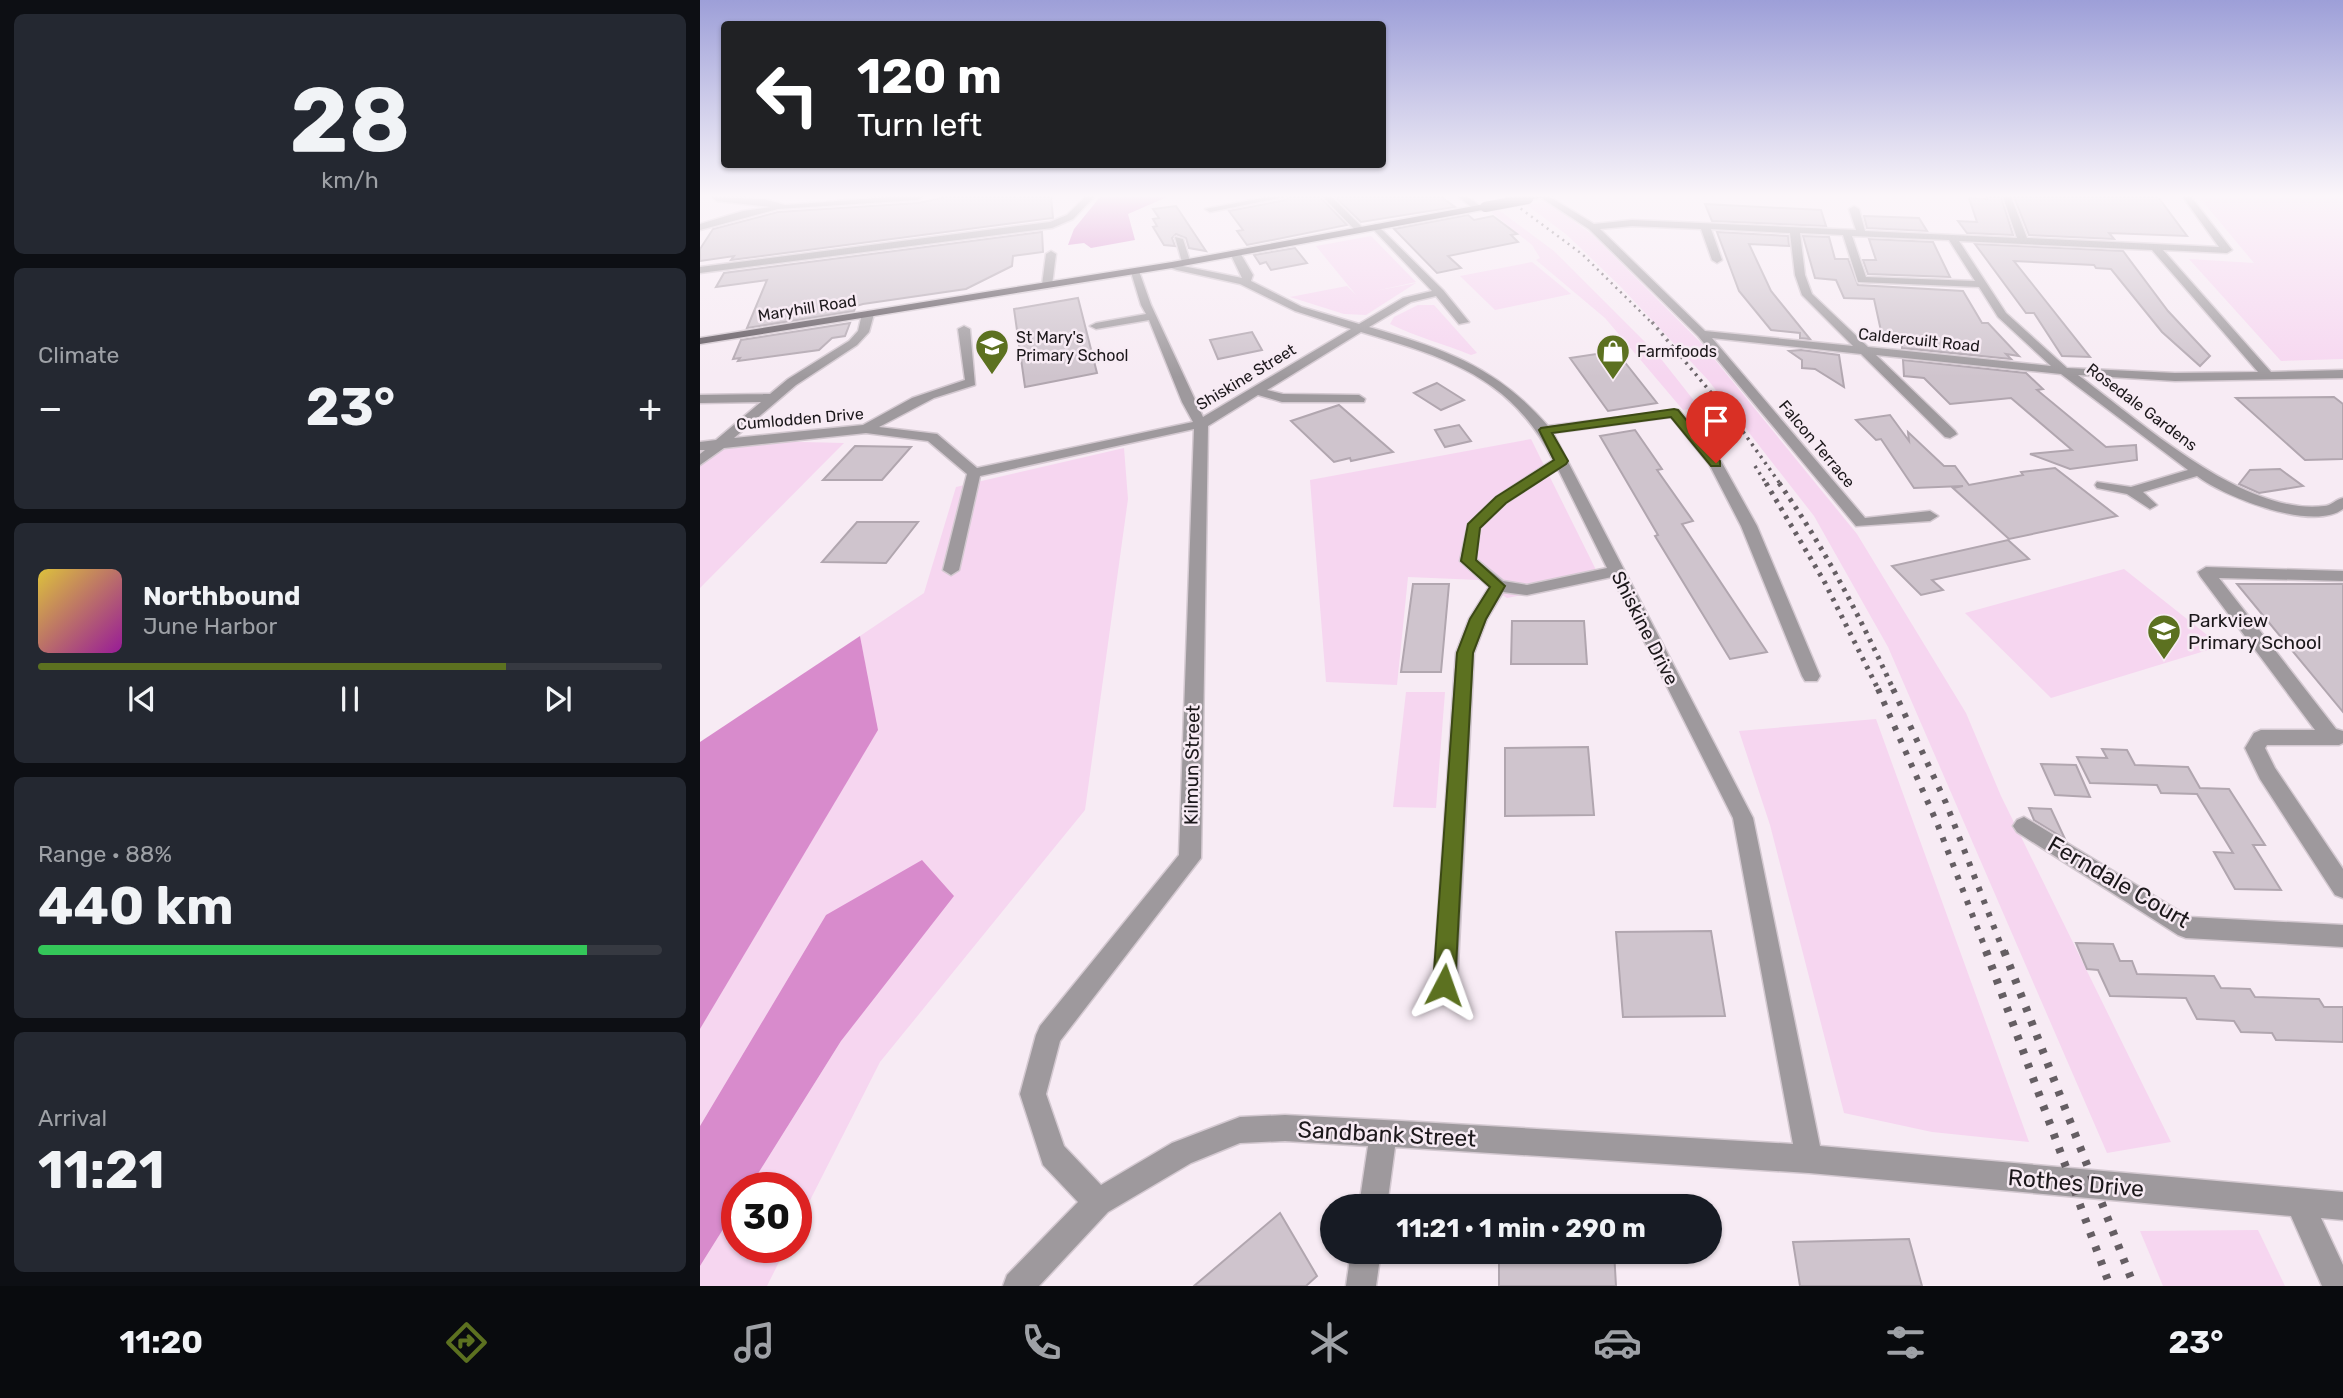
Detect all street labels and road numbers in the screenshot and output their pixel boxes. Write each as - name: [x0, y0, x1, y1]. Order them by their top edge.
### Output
- street label: Maryhill Road: [756, 291, 858, 325]
- street label: Caldercuilt Road: [1857, 324, 1981, 356]
- street label: Shiskine Street: [1193, 340, 1299, 414]
- street label: Rosedale Gardens: [2083, 359, 2201, 455]
- street label: Falcon Terrace: [1775, 396, 1859, 492]
- street label: Cumlodden Drive: [736, 404, 864, 434]
- street label: Shiskine Drive: [1606, 567, 1684, 689]
- street label: Kilmun Street: [1179, 704, 1205, 825]
- street label: Ferndale Court: [2043, 830, 2195, 934]
- street label: Sandbank Street: [1297, 1115, 1477, 1153]
- street label: Rothes Drive: [2007, 1163, 2145, 1203]

